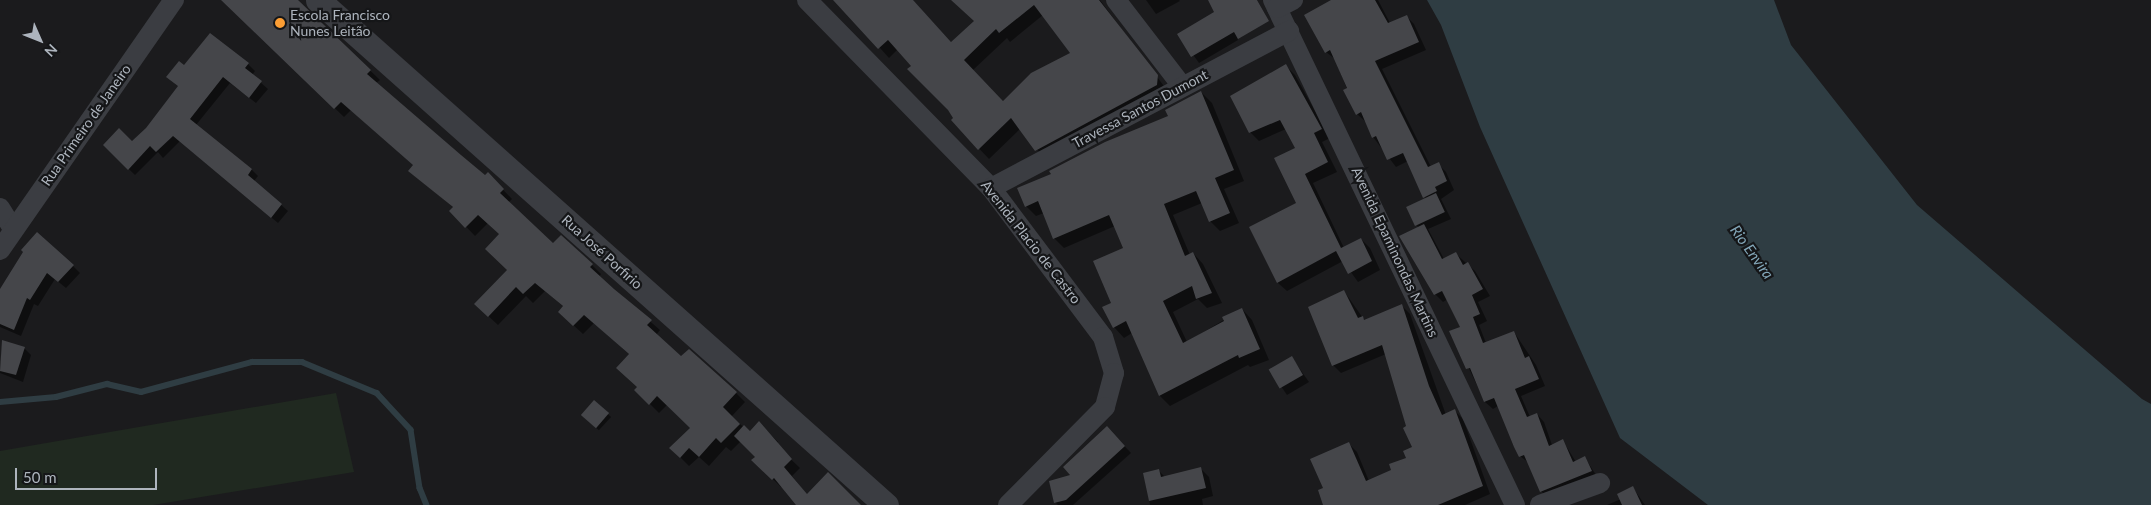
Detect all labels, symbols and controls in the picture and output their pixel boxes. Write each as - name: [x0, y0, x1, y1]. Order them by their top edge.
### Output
- place label: Escola Francisco Nunes Leitão: [290, 7, 390, 40]
- north arrow: [15, 15, 65, 65]
- marker: Escola Francisco Nunes Leitão: [274, 17, 286, 29]
- text: N: [41, 41, 61, 61]
- street label: Rua Primeiro de Janeiro: [38, 61, 134, 189]
- street label: Travessa Santos Dumont: [1069, 66, 1211, 152]
- street label: Avenida Epaminondas Martins: [1348, 164, 1442, 340]
- street label: Avenida Placio de Castro: [978, 177, 1084, 307]
- street label: Rua José Porfirio: [558, 211, 646, 293]
- water label: Rio Envira: [1726, 222, 1778, 282]
- scale bar: [18, 458, 160, 490]
- text: 50 m: [23, 468, 57, 486]

